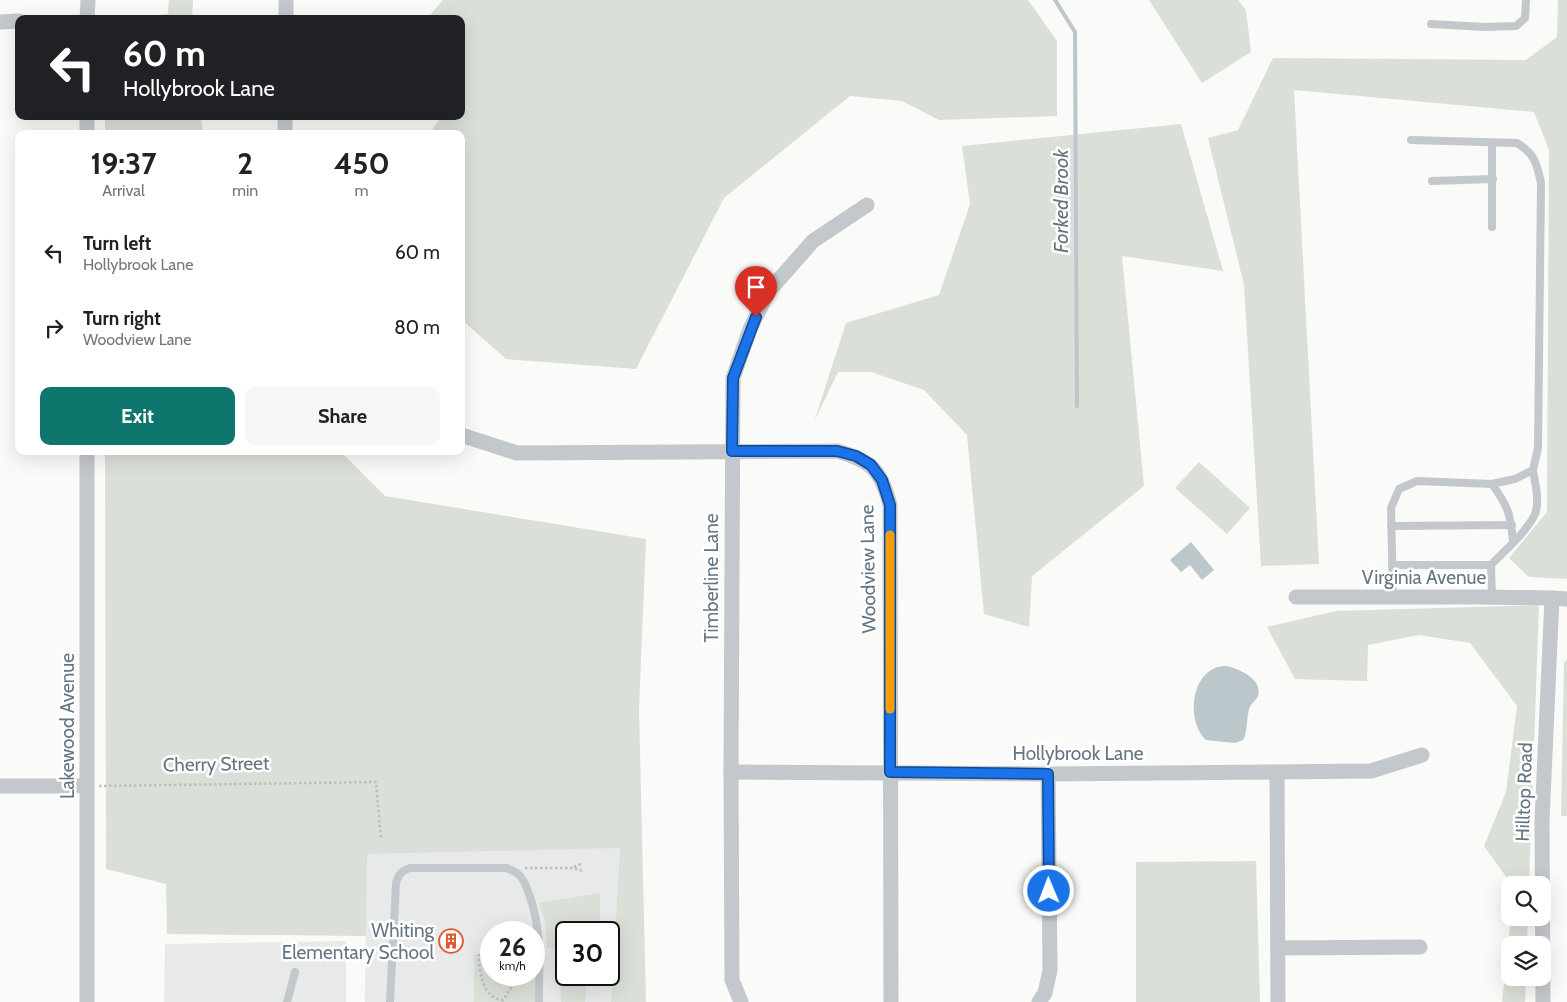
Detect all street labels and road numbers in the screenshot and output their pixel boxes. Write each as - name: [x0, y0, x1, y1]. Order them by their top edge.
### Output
- street label: Woodview Lane: [855, 504, 881, 634]
- street label: Timberline Lane: [700, 513, 723, 643]
- street label: Virginia Avenue: [1362, 566, 1487, 589]
- street label: Lakewood Avenue: [56, 653, 79, 799]
- street label: Hollybrook Lane: [1012, 742, 1144, 765]
- street label: Hilltop Road: [1511, 742, 1537, 842]
- street label: Cherry Street: [163, 752, 270, 776]

